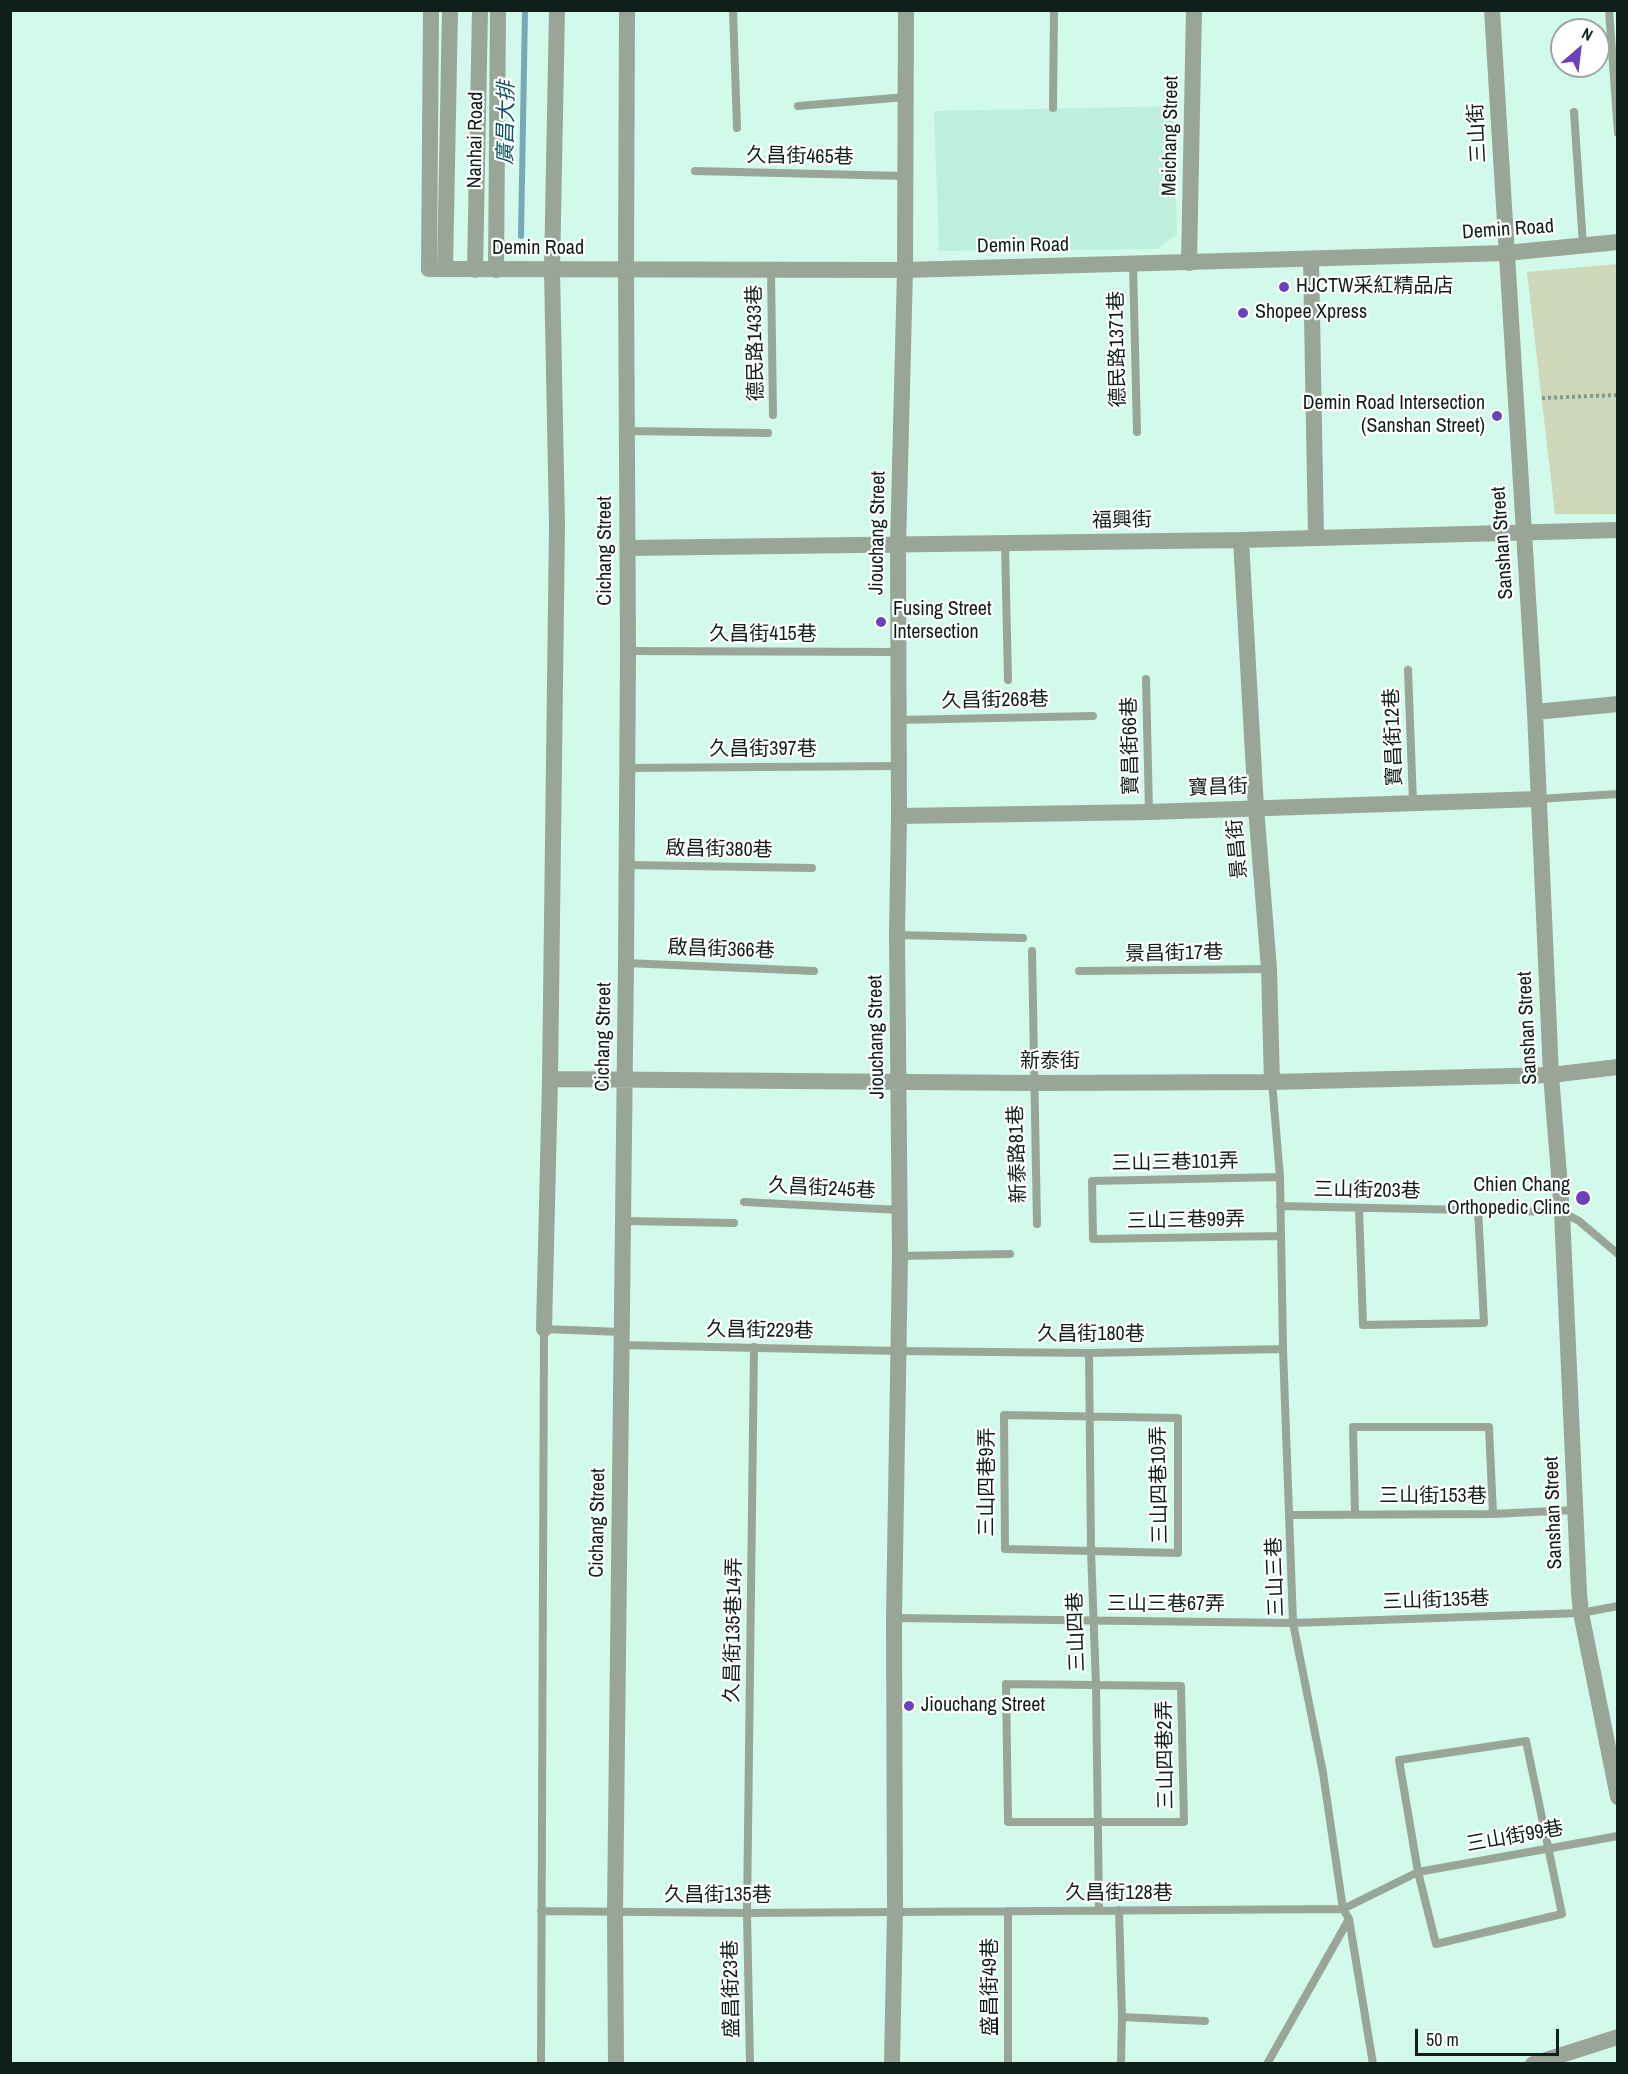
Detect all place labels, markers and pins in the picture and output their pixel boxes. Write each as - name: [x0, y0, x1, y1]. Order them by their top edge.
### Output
- place label: HJCTW采紅精品店: [1296, 275, 1453, 299]
- marker: HJCTW采紅精品店: [1277, 280, 1291, 294]
- place label: Shopee Xpress: [1255, 301, 1367, 325]
- marker: Shopee Xpress: [1236, 306, 1250, 320]
- place label: Demin Road Intersection (Sanshan Street): [1303, 392, 1485, 439]
- marker: Demin Road Intersection (Sanshan Street): [1490, 409, 1504, 423]
- place label: Fusing Street Intersection: [893, 598, 991, 645]
- marker: Fusing Street Intersection: [874, 615, 888, 629]
- place label: Chien Chang Orthopedic Clinc: [1447, 1174, 1570, 1221]
- marker: Chien Chang Orthopedic Clinc: [1574, 1189, 1592, 1207]
- place label: Jiouchang Street: [921, 1694, 1045, 1718]
- marker: Jiouchang Street: [902, 1699, 916, 1713]

